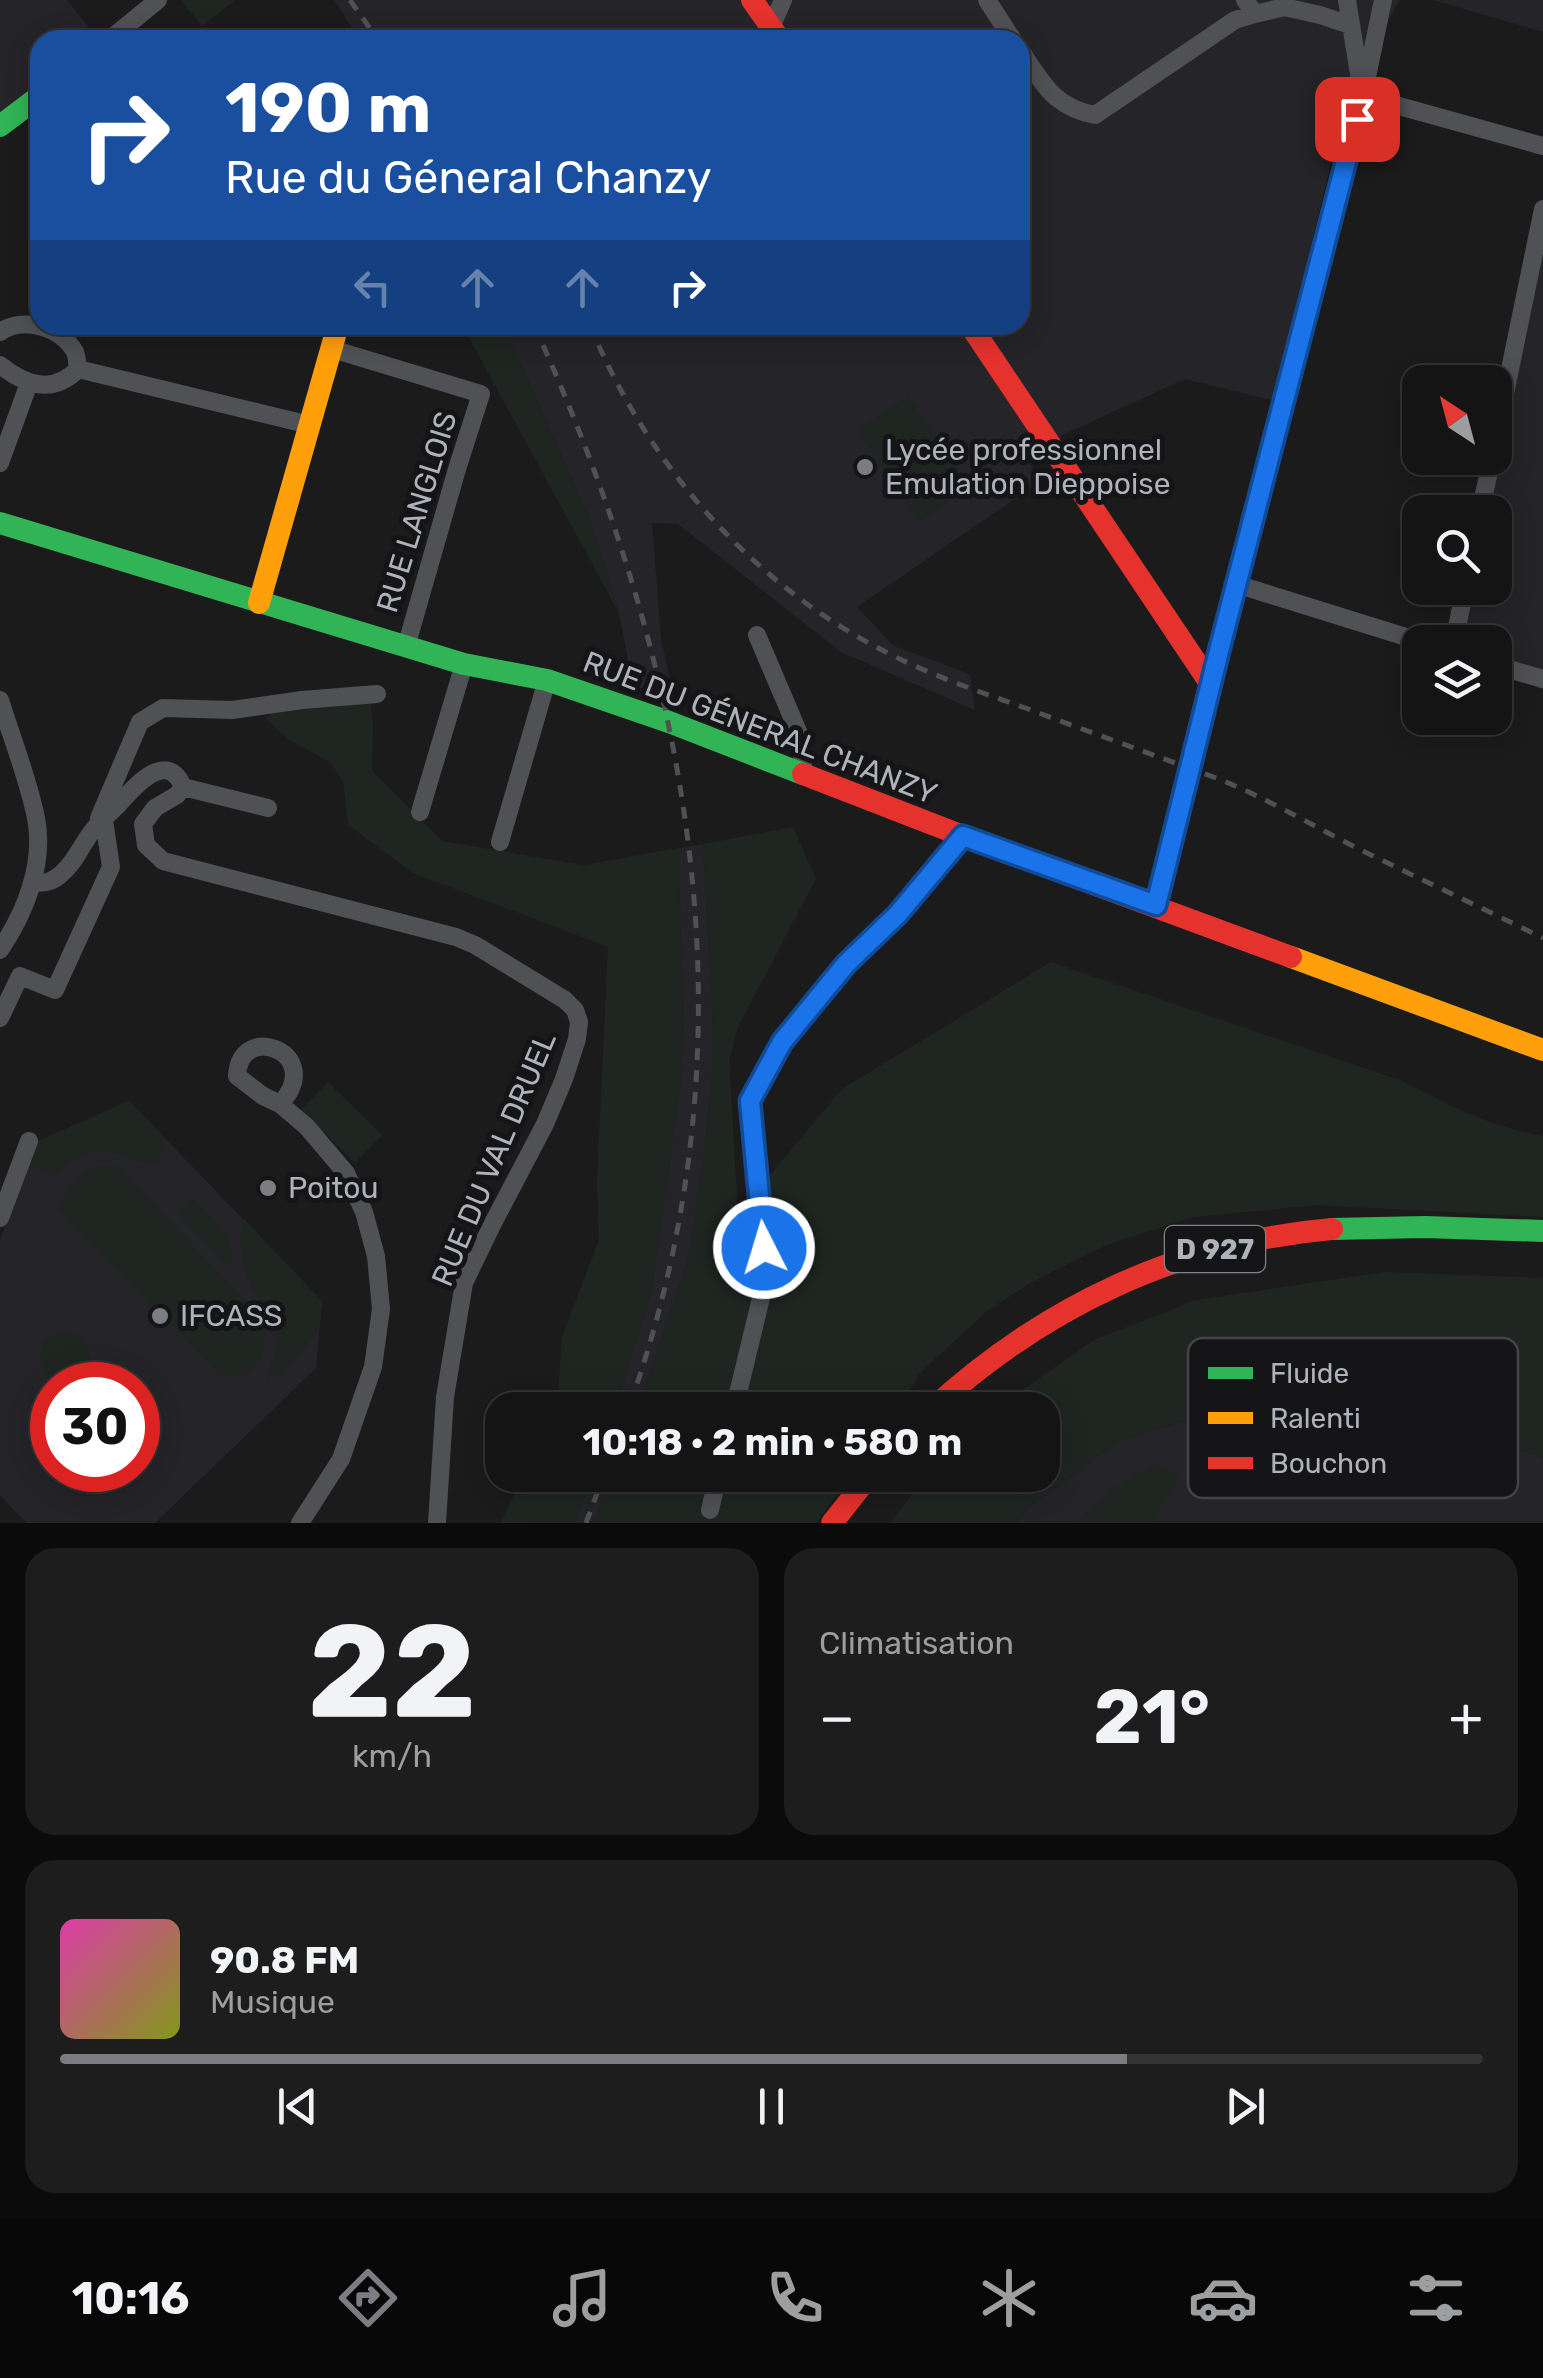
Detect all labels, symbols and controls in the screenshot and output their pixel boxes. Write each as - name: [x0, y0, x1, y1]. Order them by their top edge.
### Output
- text: 190 m: [225, 67, 431, 150]
- icon: right: [60, 70, 190, 200]
- pin: [1315, 77, 1400, 162]
- icon: arrive: [1330, 92, 1385, 147]
- text: Rue du Géneral Chanzy: [225, 151, 712, 204]
- icon: left: [345, 260, 400, 315]
- icon: ahead: [450, 260, 505, 315]
- icon: ahead: [555, 260, 610, 315]
- icon: right: [660, 260, 715, 315]
- north arrow: [1402, 365, 1512, 475]
- map controls: [1402, 365, 1512, 735]
- street label: RUE LANGLOIS: [369, 407, 465, 617]
- place label: Lycée professionnel Emulation Dieppoise: [885, 432, 1170, 502]
- marker: Lycée professionnel Emulation Dieppoise: [854, 456, 876, 478]
- button: search: [1402, 495, 1512, 605]
- button: layers: [1402, 625, 1512, 735]
- street label: RUE DU GÉNERAL CHANZY: [578, 644, 942, 812]
- street label: RUE DU VAL DRUEL: [424, 1026, 564, 1292]
- place label: Poitou: [288, 1170, 379, 1206]
- marker: Poitou: [257, 1177, 279, 1199]
- position arrow: [712, 1196, 816, 1300]
- road number: D 927: [1165, 1226, 1265, 1272]
- place label: IFCASS: [180, 1298, 282, 1334]
- marker: IFCASS: [149, 1305, 171, 1327]
- legend: [1188, 1338, 1518, 1498]
- text: Fluide: [1270, 1357, 1349, 1390]
- speed limit sign: 30: [30, 1362, 160, 1492]
- text: Ralenti: [1270, 1402, 1361, 1435]
- text: 10:18 · 2 min · 580 m: [583, 1419, 962, 1465]
- text: Bouchon: [1270, 1447, 1387, 1480]
- text: 22: [307, 1594, 477, 1749]
- text: Climatisation: [819, 1624, 1014, 1662]
- text: 21°: [1093, 1673, 1210, 1762]
- text: −: [819, 1685, 855, 1750]
- text: +: [1449, 1685, 1483, 1750]
- text: km/h: [352, 1737, 432, 1775]
- text: 90.8 FM: [210, 1937, 359, 1983]
- text: Musique: [210, 1983, 335, 2021]
- icon: previous: [270, 2079, 325, 2134]
- icon: pause: [744, 2079, 799, 2134]
- icon: next: [1218, 2079, 1273, 2134]
- icon: directions: [333, 2263, 403, 2333]
- icon: music: [547, 2263, 617, 2333]
- icon: phone: [760, 2263, 830, 2333]
- icon: climate: [974, 2263, 1044, 2333]
- icon: car: [1188, 2263, 1258, 2333]
- icon: filters: [1401, 2263, 1471, 2333]
- text: 10:16: [72, 2272, 190, 2325]

